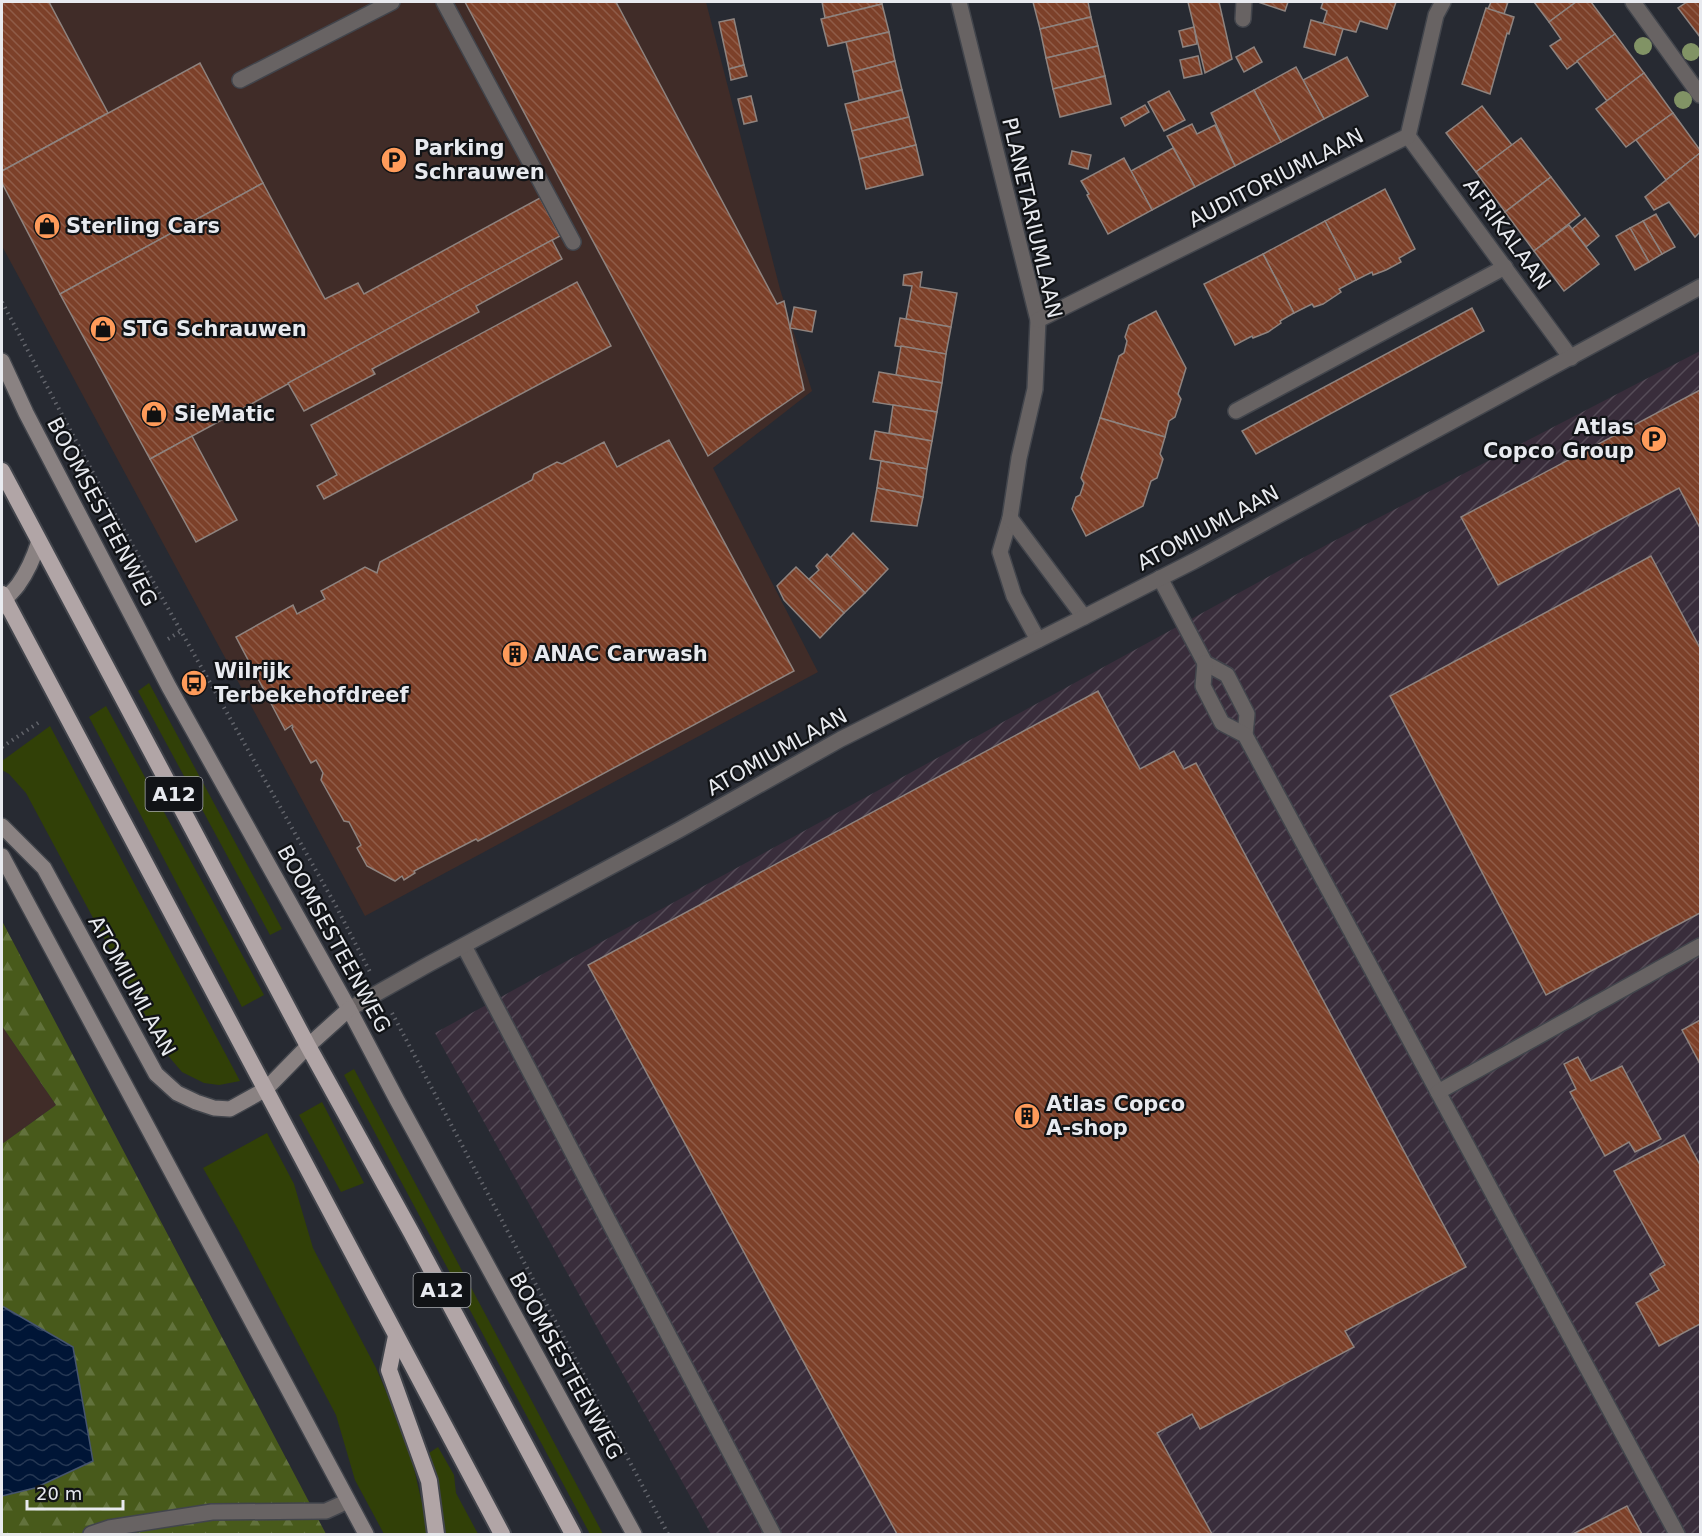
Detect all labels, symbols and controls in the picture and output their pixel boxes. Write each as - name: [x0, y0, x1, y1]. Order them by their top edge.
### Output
- street label: PLANETARIUMLAAN: [997, 115, 1067, 321]
- street label: AUDITORIUMLAAN: [1185, 124, 1367, 232]
- place label: Parking Schrauwen: [414, 136, 545, 184]
- parking icon: Parking Schrauwen: [379, 145, 409, 175]
- street label: AFRIKALAAN: [1458, 173, 1556, 295]
- shop icon: Sterling Cars: [32, 211, 62, 241]
- place label: Sterling Cars: [66, 214, 220, 238]
- shop icon: STG Schrauwen: [88, 314, 118, 344]
- place label: STG Schrauwen: [122, 317, 307, 341]
- shop icon: SieMatic: [139, 399, 169, 429]
- place label: SieMatic: [174, 402, 275, 426]
- street label: BOOMSESTEENWEG: [42, 413, 162, 611]
- place label: Atlas Copco Group: [1483, 415, 1634, 463]
- parking icon: Atlas Copco Group: [1639, 424, 1669, 454]
- street label: ATOMIUMLAAN: [1133, 481, 1283, 575]
- building icon: ANAC Carwash: [500, 639, 530, 669]
- place label: ANAC Carwash: [534, 642, 708, 666]
- place label: Wilrijk Terbekehofdreef: [214, 659, 409, 707]
- bus stop icon: Wilrijk Terbekehofdreef: [179, 668, 209, 698]
- street label: ATOMIUMLAAN: [702, 703, 852, 801]
- road number: A12: [146, 777, 202, 811]
- street label: BOOMSESTEENWEG: [272, 841, 396, 1037]
- street label: ATOMIUMLAAN: [83, 911, 181, 1061]
- place label: Atlas Copco A-shop: [1046, 1092, 1185, 1140]
- building icon: Atlas Copco A-shop: [1012, 1101, 1042, 1131]
- street label: BOOMSESTEENWEG: [504, 1268, 628, 1464]
- road number: A12: [414, 1273, 470, 1307]
- scale bar: [27, 1473, 123, 1511]
- text: 20 m: [36, 1483, 82, 1504]

